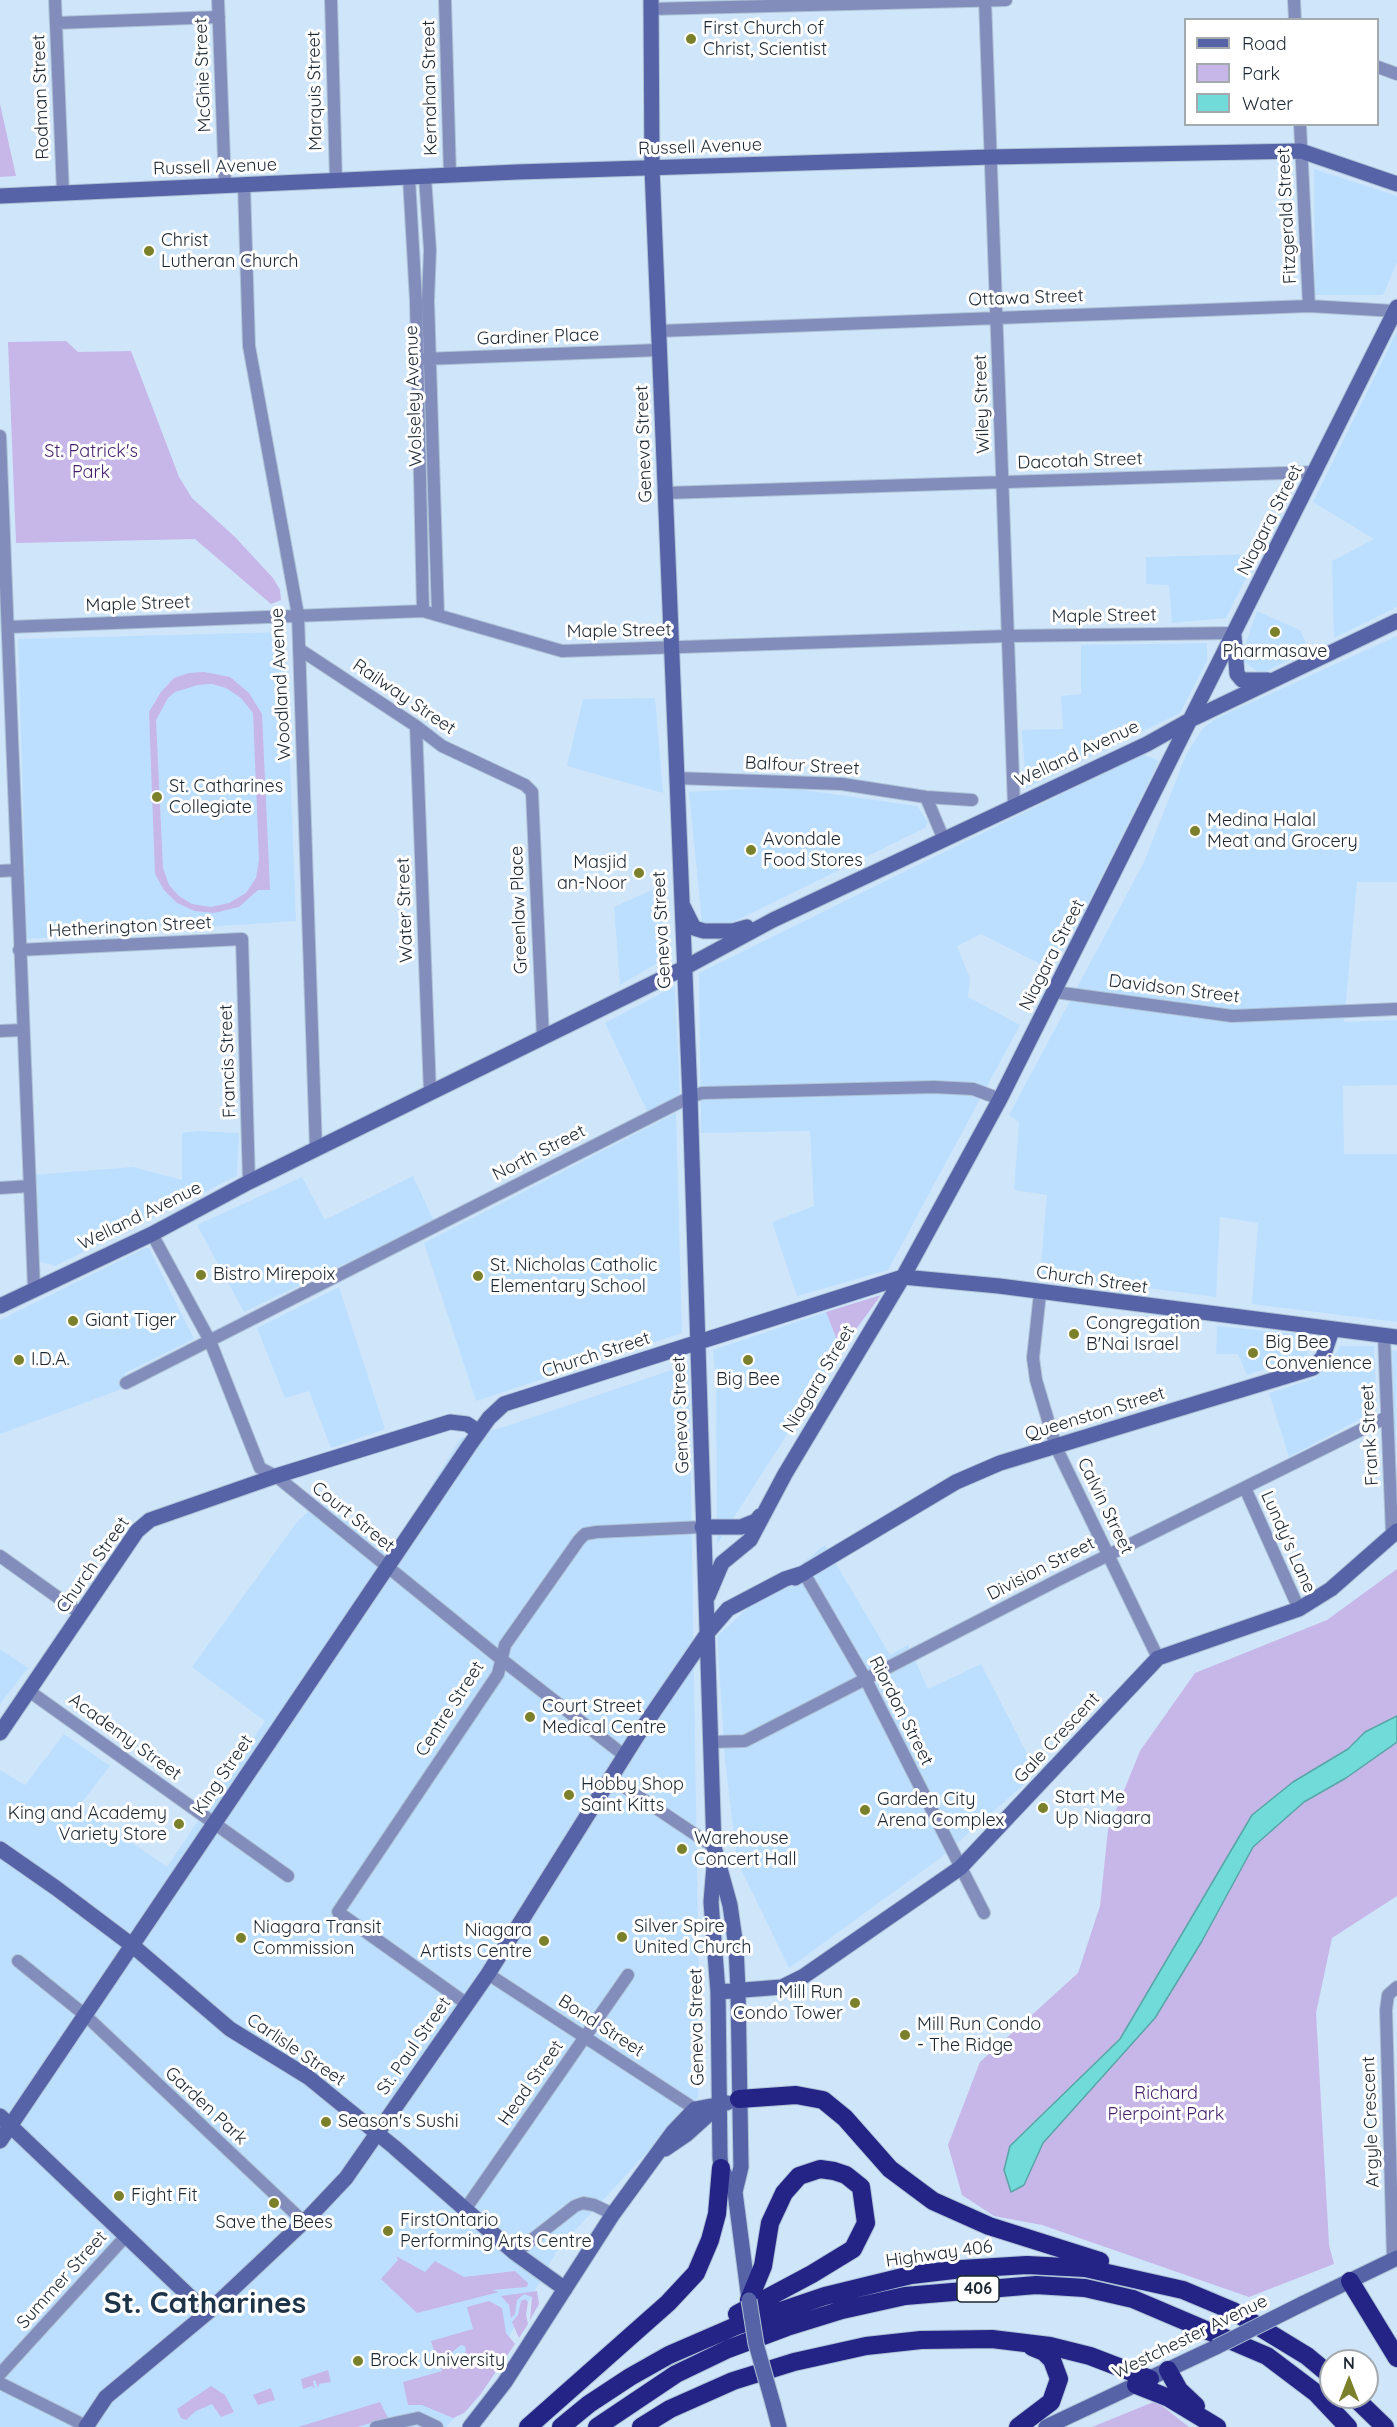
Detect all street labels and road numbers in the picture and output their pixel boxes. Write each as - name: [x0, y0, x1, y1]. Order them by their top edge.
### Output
- street label: McGhie Street: [190, 17, 216, 133]
- street label: Kernahan Street: [418, 20, 442, 156]
- street label: Marquis Street: [303, 31, 327, 151]
- street label: Rodman Street: [28, 34, 54, 160]
- street label: Russell Avenue: [638, 134, 762, 160]
- street label: Fitzgerald Street: [1273, 147, 1301, 285]
- street label: Russell Avenue: [153, 154, 277, 180]
- street label: Ottawa Street: [968, 285, 1084, 311]
- street label: Gardiner Place: [476, 324, 600, 350]
- street label: Wolseley Avenue: [401, 325, 427, 467]
- street label: Wiley Street: [969, 354, 995, 454]
- street label: Geneva Street: [631, 385, 657, 503]
- street label: Dacotah Street: [1017, 448, 1143, 474]
- street label: Niagara Street: [1233, 461, 1307, 579]
- street label: Maple Street: [85, 591, 191, 617]
- street label: Maple Street: [1051, 604, 1157, 628]
- street label: Woodland Avenue: [266, 607, 296, 761]
- street label: Maple Street: [566, 619, 672, 643]
- street label: Railway Street: [348, 655, 460, 739]
- street label: Welland Avenue: [1012, 716, 1142, 792]
- street label: Balfour Street: [744, 752, 860, 780]
- street label: Greenlaw Place: [506, 845, 532, 975]
- street label: Water Street: [392, 857, 418, 963]
- street label: Geneva Street: [648, 871, 676, 989]
- street label: Niagara Street: [1015, 896, 1089, 1014]
- street label: Hetherington Street: [48, 912, 212, 942]
- street label: Davidson Street: [1107, 970, 1241, 1008]
- street label: Francis Street: [215, 1004, 241, 1118]
- street label: North Street: [489, 1120, 589, 1186]
- street label: Welland Avenue: [75, 1177, 205, 1255]
- street label: Church Street: [1035, 1261, 1149, 1299]
- street label: Niagara Street: [778, 1321, 860, 1437]
- street label: Church Street: [539, 1327, 653, 1383]
- street label: Geneva Street: [668, 1356, 694, 1474]
- street label: Queenston Street: [1023, 1383, 1167, 1445]
- street label: Frank Street: [1357, 1384, 1383, 1486]
- street label: Calvin Street: [1072, 1454, 1138, 1558]
- street label: Court Street: [307, 1477, 399, 1557]
- street label: Lundy's Lane: [1256, 1488, 1320, 1596]
- street label: Church Street: [52, 1513, 134, 1617]
- street label: Division Street: [984, 1533, 1098, 1605]
- street label: Riordon Street: [864, 1653, 938, 1769]
- street label: Centre Street: [411, 1657, 489, 1761]
- street label: Gale Crescent: [1010, 1688, 1104, 1788]
- street label: Academy Street: [65, 1689, 185, 1785]
- street label: King Street: [188, 1731, 258, 1819]
- street label: Geneva Street: [685, 1968, 709, 2086]
- street label: Bond Street: [554, 1990, 648, 2062]
- street label: St. Paul Street: [372, 1993, 456, 2099]
- street label: Carlisle Street: [243, 2009, 349, 2091]
- street label: Head Street: [494, 2036, 568, 2130]
- street label: Argyle Crescent: [1358, 2056, 1384, 2188]
- street label: Garden Park: [160, 2062, 252, 2150]
- street label: Summer Street: [12, 2227, 112, 2333]
- street label: Highway 406: [884, 2236, 994, 2272]
- road number: 406: [957, 2276, 999, 2302]
- street label: Westchester Avenue: [1109, 2290, 1271, 2384]

